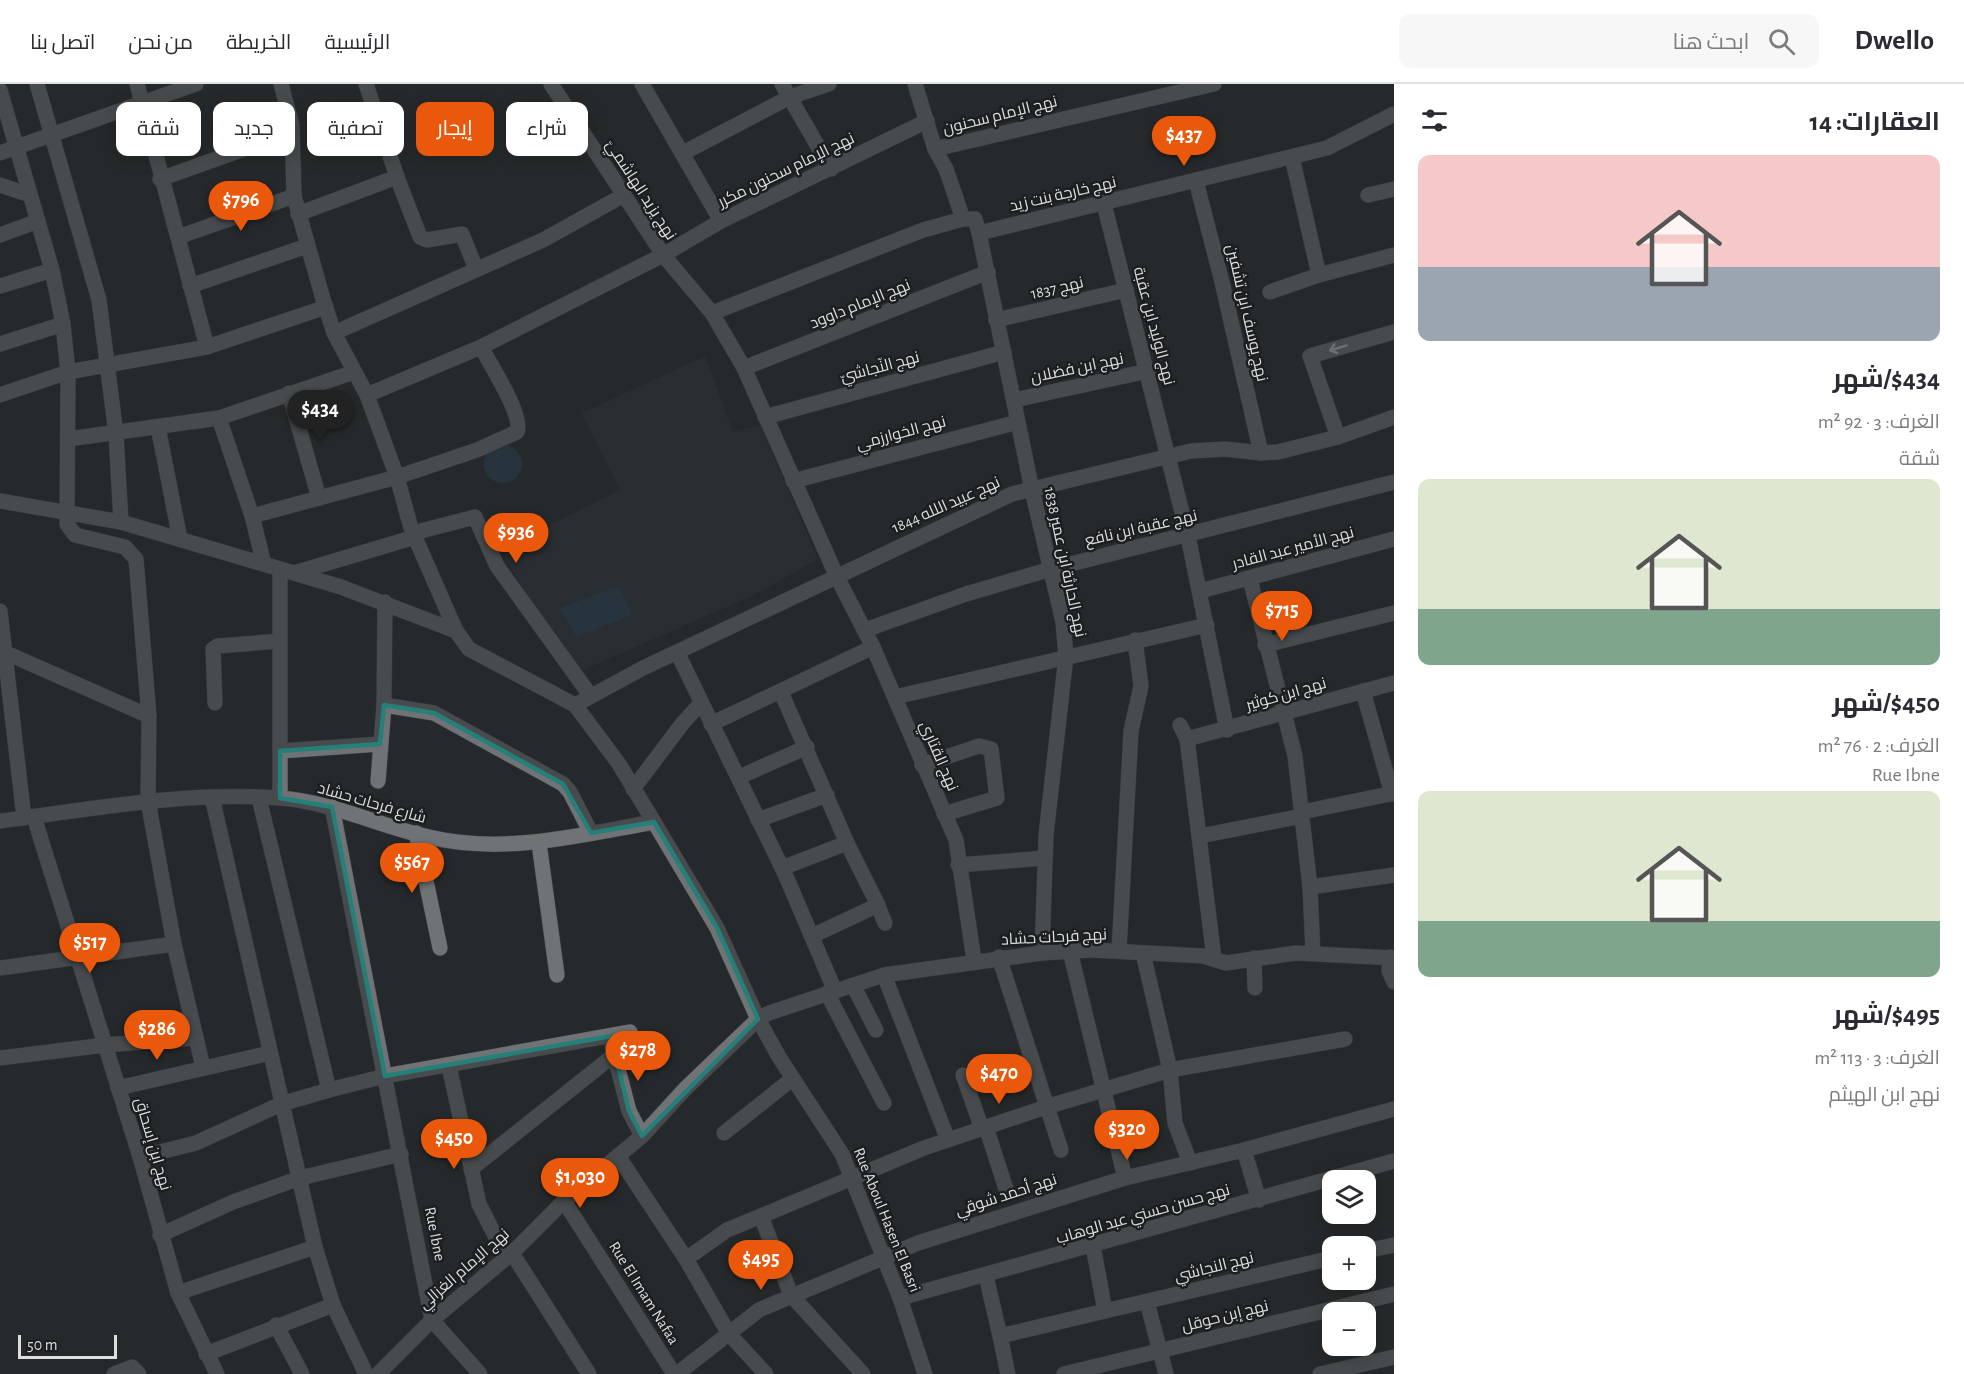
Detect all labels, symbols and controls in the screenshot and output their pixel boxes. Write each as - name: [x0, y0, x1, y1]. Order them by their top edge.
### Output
- search box: [1399, 14, 1819, 68]
- icon: search: [1765, 25, 1798, 58]
- text: Dwello: [1855, 27, 1934, 55]
- text: ابحث هنا: [1672, 31, 1750, 53]
- text: اتصل بنا: [30, 32, 95, 53]
- text: من نحن: [128, 32, 193, 53]
- text: الخريطة: [226, 32, 291, 53]
- text: الرئيسية: [324, 32, 390, 53]
- street label: نهج الإمام سحنون: [941, 93, 1060, 140]
- chip: شقة: [116, 102, 201, 156]
- chip: جديد: [213, 102, 295, 156]
- chip: تصفية: [307, 102, 404, 156]
- chip: إيجار: [416, 102, 494, 156]
- chip: شراء: [506, 102, 588, 156]
- icon: filters: [1418, 104, 1451, 137]
- text: العقارات: 14: [1810, 109, 1940, 135]
- pin: $437: [1148, 116, 1220, 167]
- text: $437: [1166, 125, 1202, 145]
- street label: نهج الإمام سحنون مكرر: [714, 130, 858, 213]
- street label: نهج يزيد الهاشميّ: [598, 136, 680, 246]
- street label: نهج خارجة بنت زيد: [1008, 174, 1119, 217]
- pin: $796: [205, 181, 277, 232]
- text: $796: [223, 190, 259, 210]
- icon: home: [1625, 194, 1733, 302]
- street label: نهج يوسف ابن تشفين: [1220, 243, 1272, 384]
- street label: نهج الوليد ابن عقبة: [1128, 265, 1177, 388]
- street label: نهج 1837: [1029, 274, 1086, 305]
- street label: نهج الإمام داوود: [807, 277, 914, 334]
- one-way arrow: [1329, 343, 1348, 354]
- street label: نهج النّجاشيّ: [837, 347, 922, 389]
- street label: نهج ابن فضلان: [1029, 350, 1126, 389]
- text: $434/شهر: [1833, 366, 1940, 392]
- pin: $434: [284, 390, 356, 441]
- text: $434: [301, 399, 339, 419]
- text: الغرف: 3 · 92 m²: [1818, 412, 1940, 432]
- street label: نهج الخوارزمي: [854, 413, 949, 457]
- text: شقة: [1899, 449, 1940, 469]
- street label: نهج عبيد اللله 1844: [890, 474, 1004, 539]
- street label: نهج الحارثة ابن عمير 1838: [1038, 485, 1090, 639]
- street label: نهج عقبة ابن نافع: [1083, 507, 1200, 552]
- pin: $936: [480, 513, 552, 564]
- icon: home: [1625, 518, 1733, 626]
- text: $936: [498, 522, 534, 542]
- street label: نهج الأمير عبد القادر: [1229, 524, 1356, 575]
- pin: $715: [1246, 591, 1318, 642]
- text: $715: [1265, 600, 1299, 620]
- street label: نهج ابن كوثير: [1243, 674, 1329, 716]
- text: $450/شهر: [1832, 690, 1940, 716]
- street label: نهج القتاري: [912, 719, 961, 795]
- text: الغرف: 2 · 76 m²: [1818, 736, 1940, 756]
- text: Rue Ibne: [1872, 765, 1940, 785]
- street label: شارع فرحات حشاد: [315, 779, 428, 829]
- icon: home: [1625, 830, 1733, 938]
- pin: $567: [376, 843, 448, 894]
- text: $567: [394, 852, 430, 872]
- pin: $517: [54, 923, 126, 974]
- street label: نهج فرحات حشاد: [1001, 925, 1108, 951]
- text: $517: [73, 932, 107, 952]
- text: $495/شهر: [1833, 1002, 1940, 1028]
- pin: $286: [121, 1010, 193, 1061]
- text: $286: [138, 1019, 176, 1039]
- pin: $278: [602, 1031, 674, 1082]
- text: $278: [620, 1040, 656, 1060]
- text: الغرف: 3 · 113 m²: [1814, 1048, 1940, 1068]
- pin: $470: [963, 1054, 1035, 1105]
- text: $470: [980, 1063, 1018, 1083]
- text: نهج ابن الهيثم: [1829, 1085, 1940, 1105]
- street label: نهج ابن إسحاق: [129, 1096, 174, 1193]
- pin: $320: [1091, 1110, 1163, 1161]
- pin: $450: [418, 1119, 490, 1170]
- text: $320: [1108, 1119, 1146, 1139]
- text: $450: [435, 1128, 473, 1148]
- street label: Rue Aboul Hasen El Basri: [851, 1145, 923, 1295]
- pin: $1,030: [531, 1158, 629, 1209]
- text: $1,030: [555, 1167, 605, 1187]
- street label: نهج أحمد شوقي: [953, 1169, 1060, 1224]
- map controls: [1322, 1170, 1376, 1356]
- button: layers: [1322, 1170, 1376, 1224]
- street label: نهج حسن حسني عبد الوهاب: [1054, 1181, 1233, 1251]
- street label: Rue Ibne: [422, 1206, 448, 1262]
- street label: نهج الإمام الغزالي: [416, 1226, 516, 1316]
- button: +: [1322, 1236, 1376, 1290]
- street label: Rue El Imam Nafaa: [606, 1239, 682, 1347]
- pin: $495: [725, 1240, 797, 1291]
- street label: نهج النجاشي: [1172, 1248, 1256, 1288]
- text: $495: [742, 1249, 780, 1269]
- street label: نهج إبن حوقل: [1180, 1297, 1271, 1337]
- button: −: [1322, 1302, 1376, 1356]
- scale bar: [18, 1332, 117, 1360]
- text: 50 m: [27, 1337, 58, 1353]

